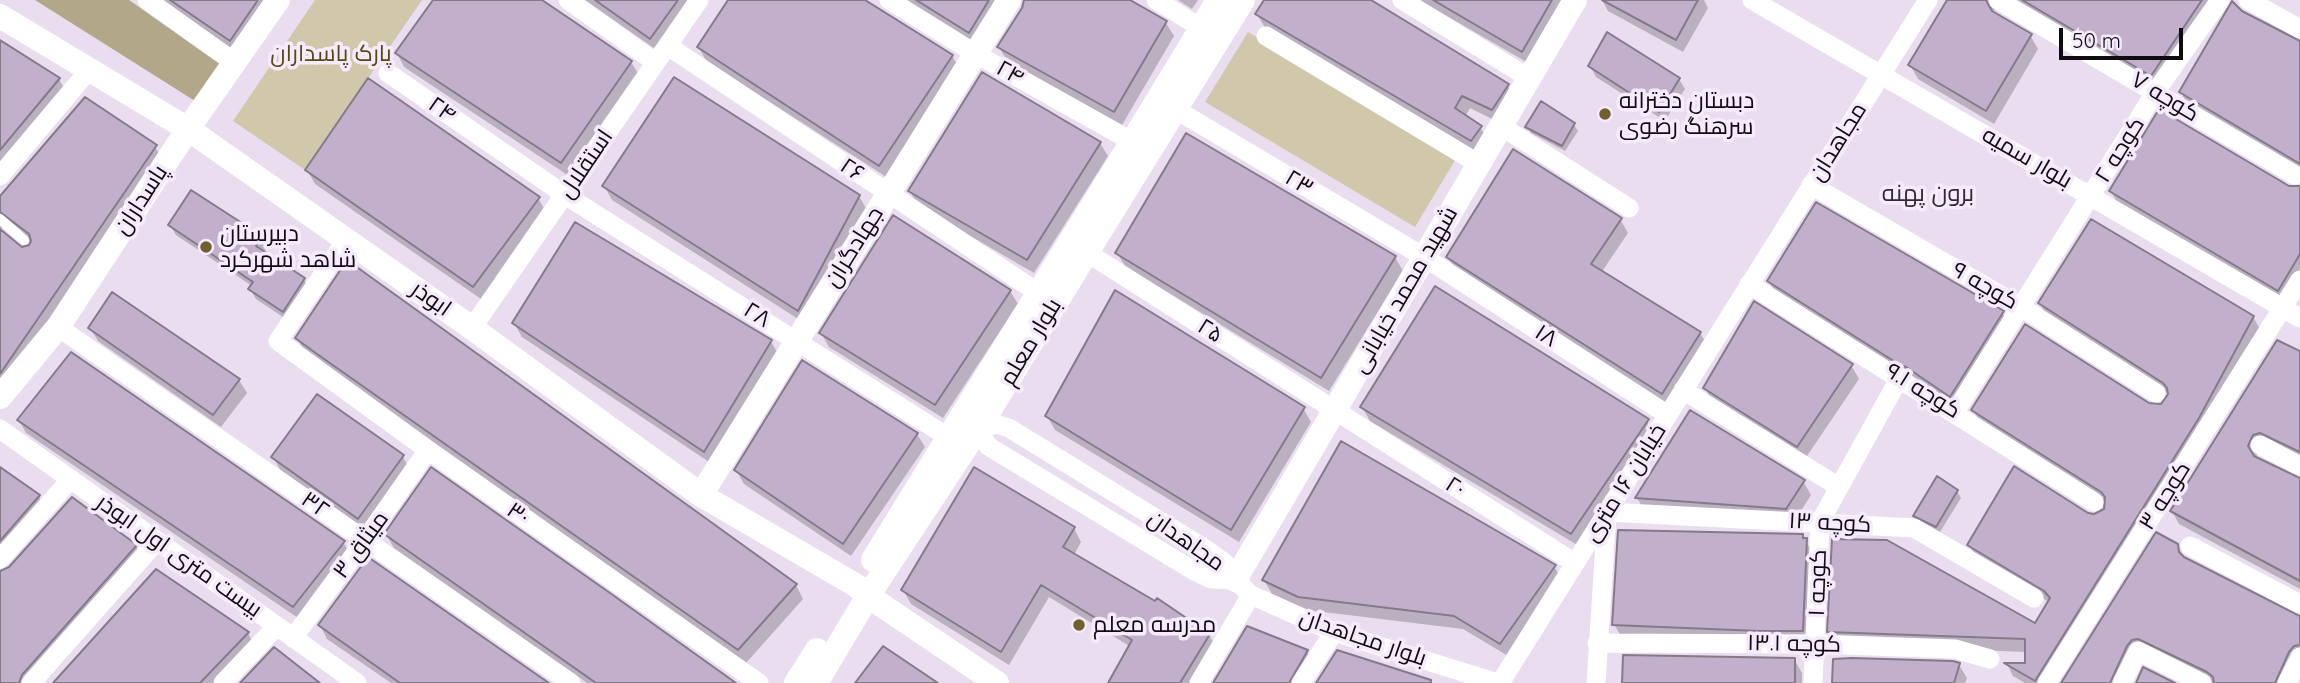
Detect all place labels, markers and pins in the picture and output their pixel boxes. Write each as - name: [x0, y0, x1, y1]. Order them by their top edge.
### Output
- place label: دبستان دخترانه سرهنگ رضوی: [1619, 87, 1754, 141]
- marker: دبستان دخترانه سرهنگ رضوی: [1597, 106, 1613, 122]
- place label: دبیرستان‌ شاهد شهرکرد: [220, 220, 356, 274]
- marker: دبیرستان‌ شاهد شهرکرد: [198, 239, 214, 255]
- place label: مدرسه معلم: [1093, 611, 1216, 639]
- marker: مدرسه معلم: [1071, 617, 1087, 633]

